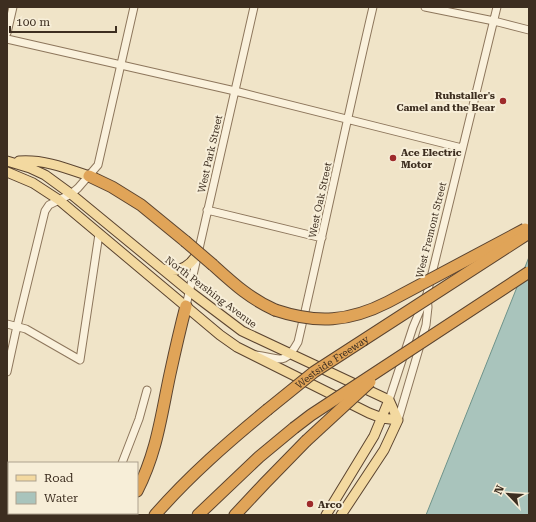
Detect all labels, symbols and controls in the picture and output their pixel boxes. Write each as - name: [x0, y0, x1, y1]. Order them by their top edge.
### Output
- scale bar: [10, 8, 116, 34]
- text: 100 m: [16, 15, 50, 29]
- place label: Ruhstaller's Camel and the Bear: [396, 90, 495, 113]
- marker: Ruhstaller's Camel and the Bear: [498, 96, 508, 106]
- street label: West Park Street: [196, 114, 224, 194]
- place label: Ace Electric Motor: [401, 147, 462, 170]
- marker: Ace Electric Motor: [388, 153, 398, 163]
- street label: West Oak Street: [307, 161, 333, 239]
- street label: West Fremont Street: [414, 181, 448, 279]
- street label: North Pershing Avenue: [163, 254, 259, 330]
- street label: Westside Freeway: [293, 333, 371, 390]
- legend: [8, 462, 138, 514]
- text: Road: [44, 471, 74, 485]
- north arrow: [488, 474, 528, 514]
- text: N: [492, 483, 507, 497]
- text: Water: [44, 491, 78, 505]
- marker: Arco: [305, 499, 315, 509]
- place label: Arco: [318, 499, 342, 510]

